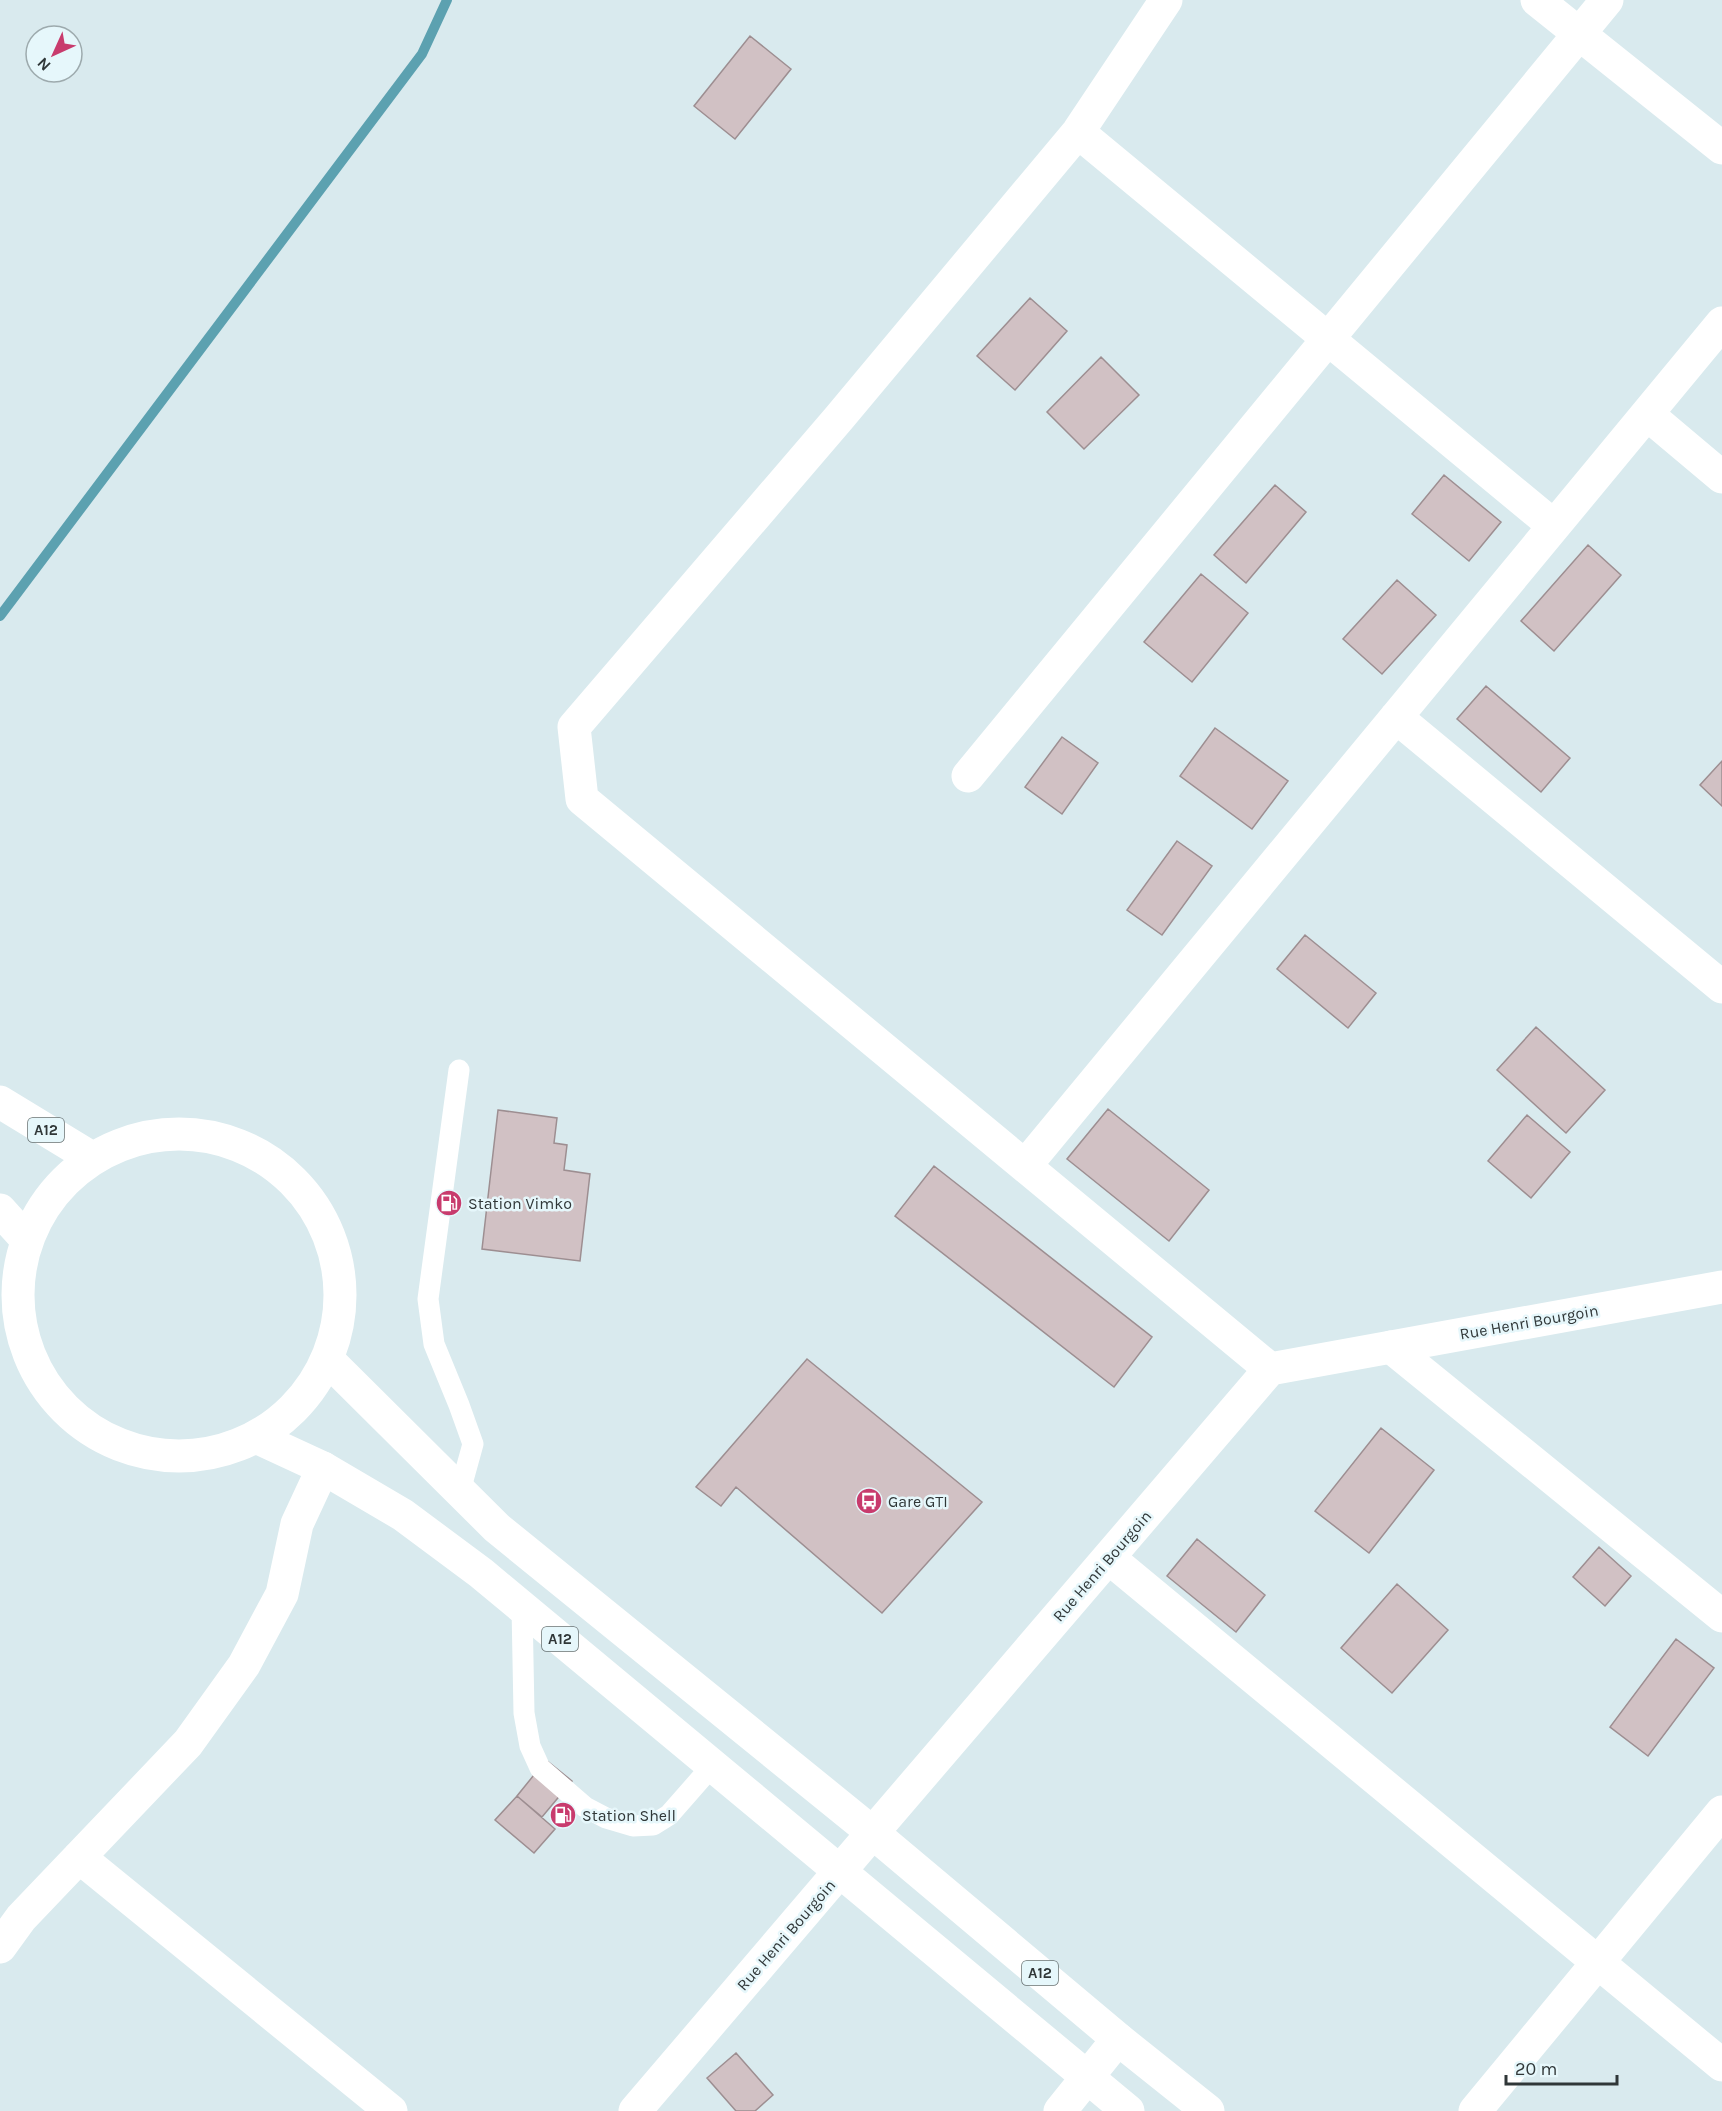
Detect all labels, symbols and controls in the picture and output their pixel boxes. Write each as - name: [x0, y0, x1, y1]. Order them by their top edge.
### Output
- north arrow: [24, 24, 84, 84]
- text: N: [33, 53, 55, 75]
- road number: A12: [28, 1118, 64, 1142]
- fuel station icon: Station Vimko: [434, 1188, 464, 1218]
- place label: Station Vimko: [468, 1194, 572, 1213]
- street label: Rue Henri Bourgoin: [1458, 1300, 1600, 1344]
- bus stop icon: Gare GTI: [854, 1486, 884, 1516]
- place label: Gare GTI: [888, 1492, 948, 1511]
- street label: Rue Henri Bourgoin: [1049, 1507, 1155, 1625]
- road number: A12: [542, 1627, 578, 1651]
- fuel station icon: Station Shell: [548, 1800, 578, 1830]
- place label: Station Shell: [582, 1806, 676, 1825]
- street label: Rue Henri Bourgoin: [733, 1876, 839, 1994]
- road number: A12: [1022, 1961, 1058, 1985]
- scale bar: [1506, 2048, 1617, 2086]
- text: 20 m: [1515, 2058, 1557, 2080]

